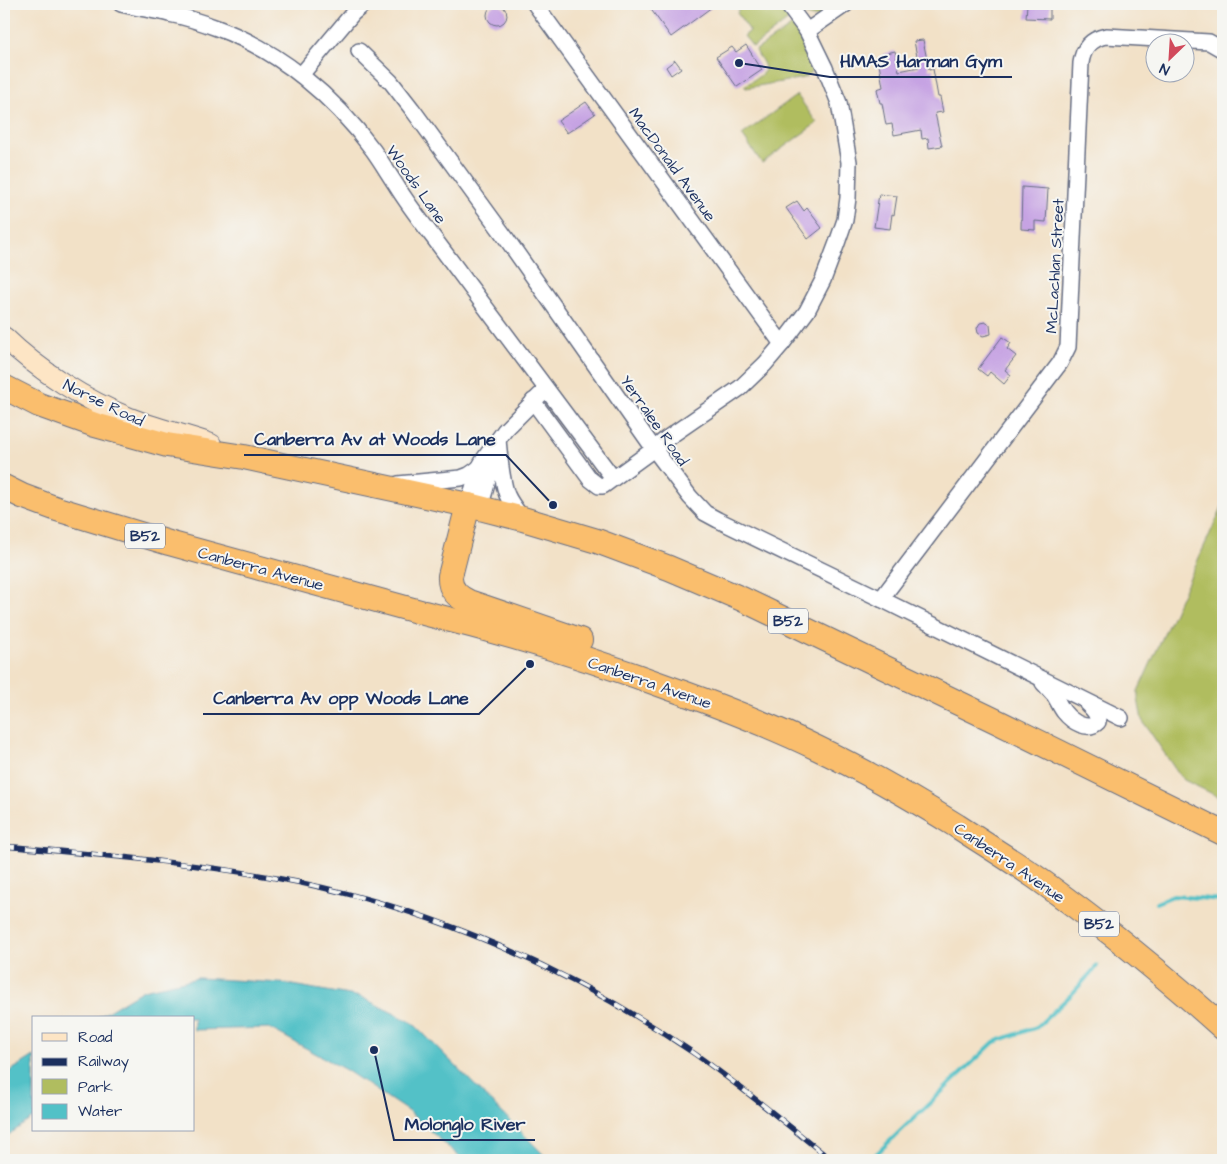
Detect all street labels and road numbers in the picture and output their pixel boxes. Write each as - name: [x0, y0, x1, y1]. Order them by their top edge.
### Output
- street label: MacDonald Avenue: [623, 103, 721, 226]
- street label: Woods Lane: [381, 141, 452, 229]
- street label: McLachlan Street: [1040, 198, 1070, 334]
- street label: Yerralee Road: [615, 371, 694, 470]
- street label: Norse Road: [59, 374, 148, 432]
- road number: B52: [125, 524, 165, 548]
- street label: Canberra Avenue: [195, 542, 326, 596]
- road number: B52: [768, 608, 808, 634]
- street label: Canberra Avenue: [585, 651, 715, 715]
- street label: Canberra Avenue: [950, 818, 1069, 908]
- road number: B52: [1079, 912, 1119, 936]

